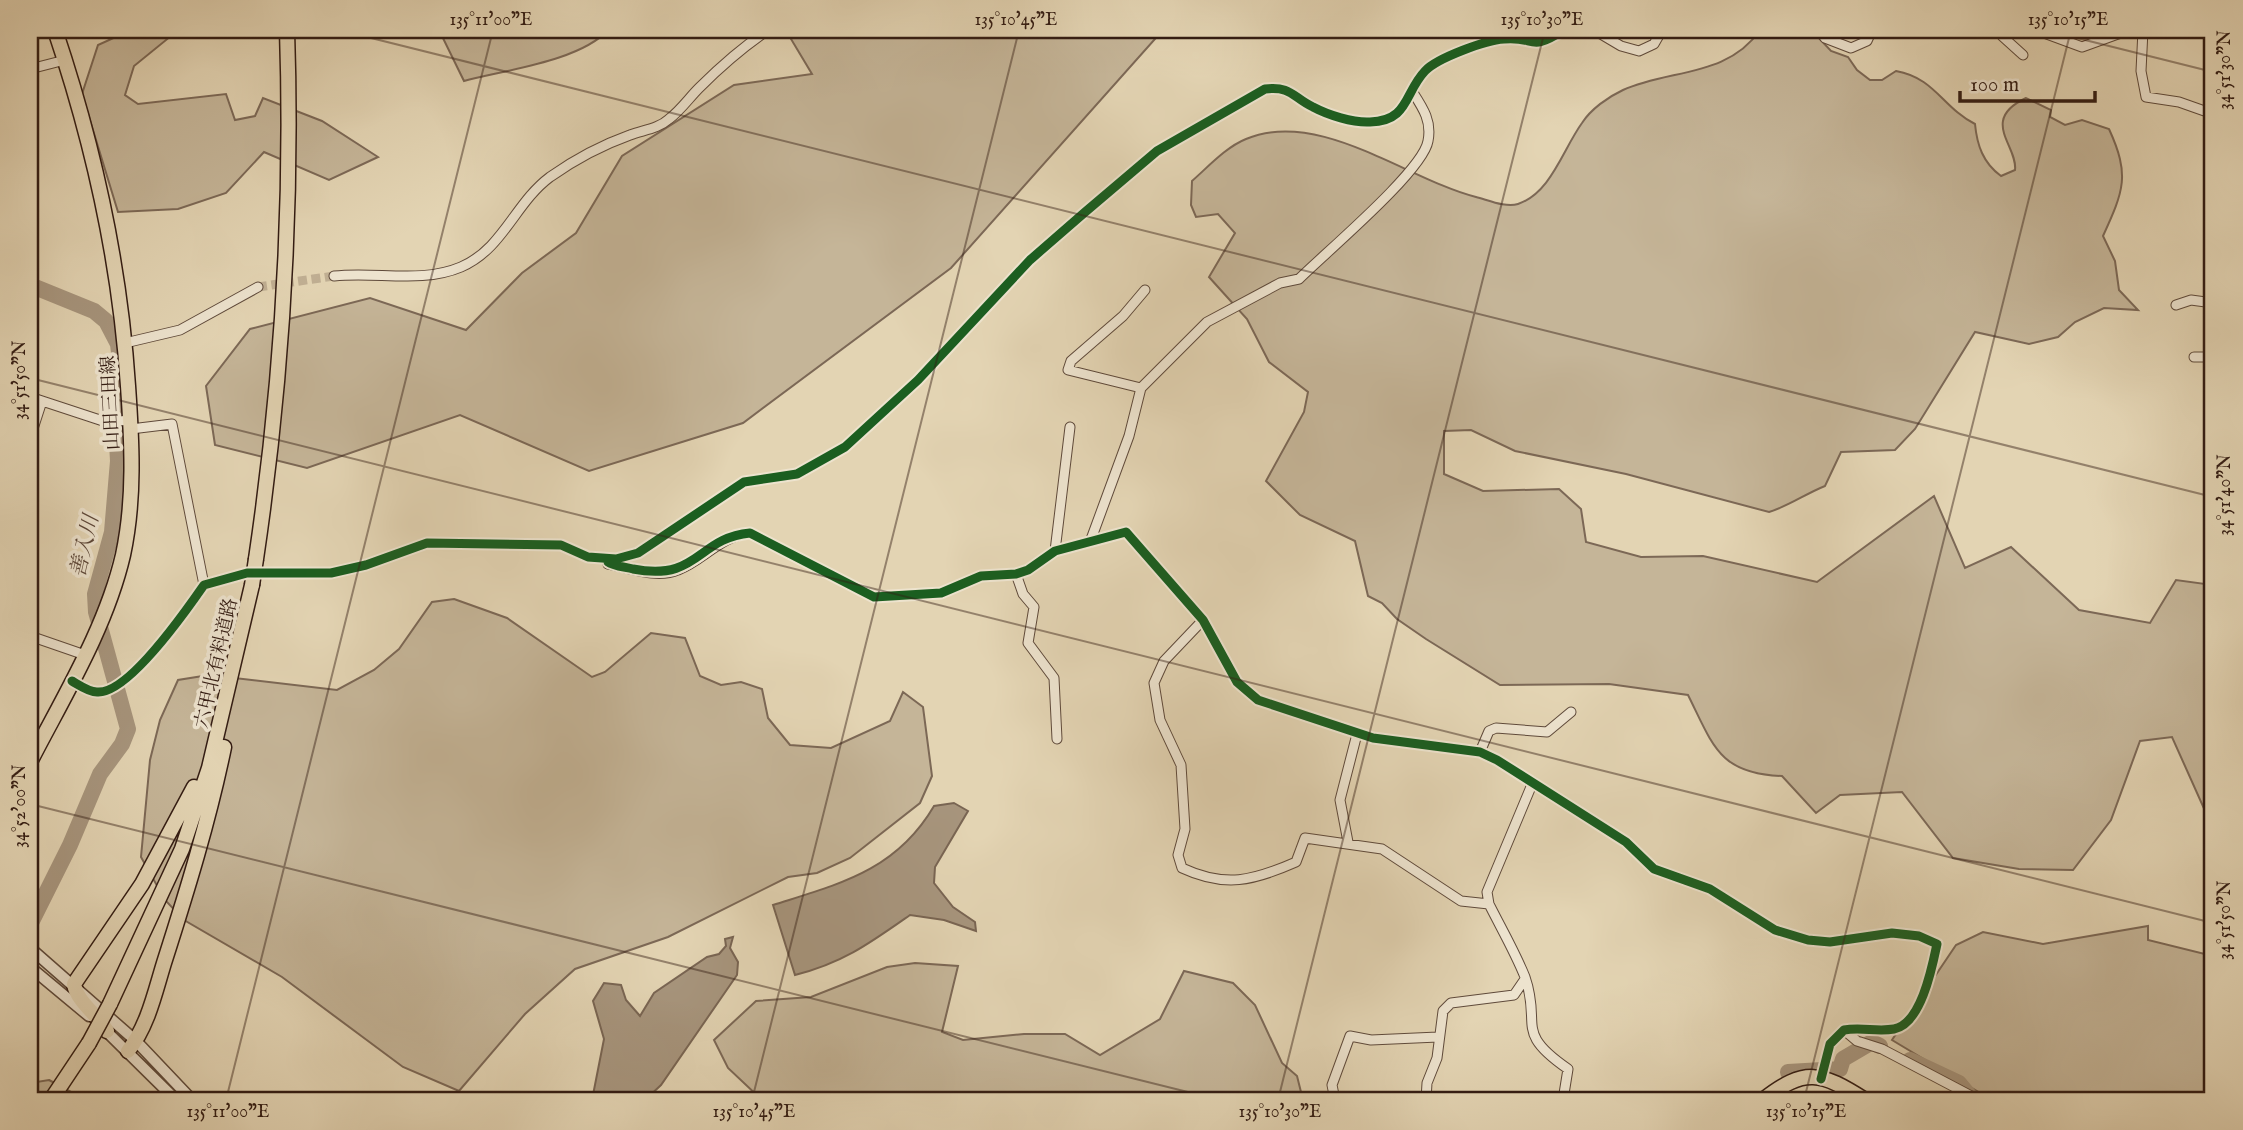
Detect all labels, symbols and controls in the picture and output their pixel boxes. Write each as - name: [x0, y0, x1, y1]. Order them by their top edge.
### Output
- text: 135°11'00"E: [449, 9, 533, 32]
- text: 135°10'45"E: [975, 9, 1057, 32]
- text: 135°10'30"E: [1500, 9, 1584, 32]
- text: 135°10'15"E: [2028, 9, 2108, 32]
- text: 34°51'30"N: [2214, 30, 2237, 110]
- scale bar: [1960, 60, 2094, 104]
- text: 100 m: [1970, 72, 2019, 99]
- text: 34°51'50"N: [9, 340, 32, 420]
- street label: 山田三田線: [97, 355, 125, 451]
- text: 34°51'40"N: [2214, 454, 2237, 536]
- water label: 善入川: [65, 511, 106, 580]
- street label: 六甲北有料道路: [190, 596, 244, 731]
- text: 34°52'00"N: [9, 764, 32, 848]
- text: 34°51'50"N: [2214, 880, 2237, 960]
- text: 135°11'00"E: [186, 1101, 270, 1124]
- text: 135°10'45"E: [713, 1101, 795, 1124]
- text: 135°10'30"E: [1238, 1101, 1322, 1124]
- text: 135°10'15"E: [1766, 1101, 1846, 1124]

